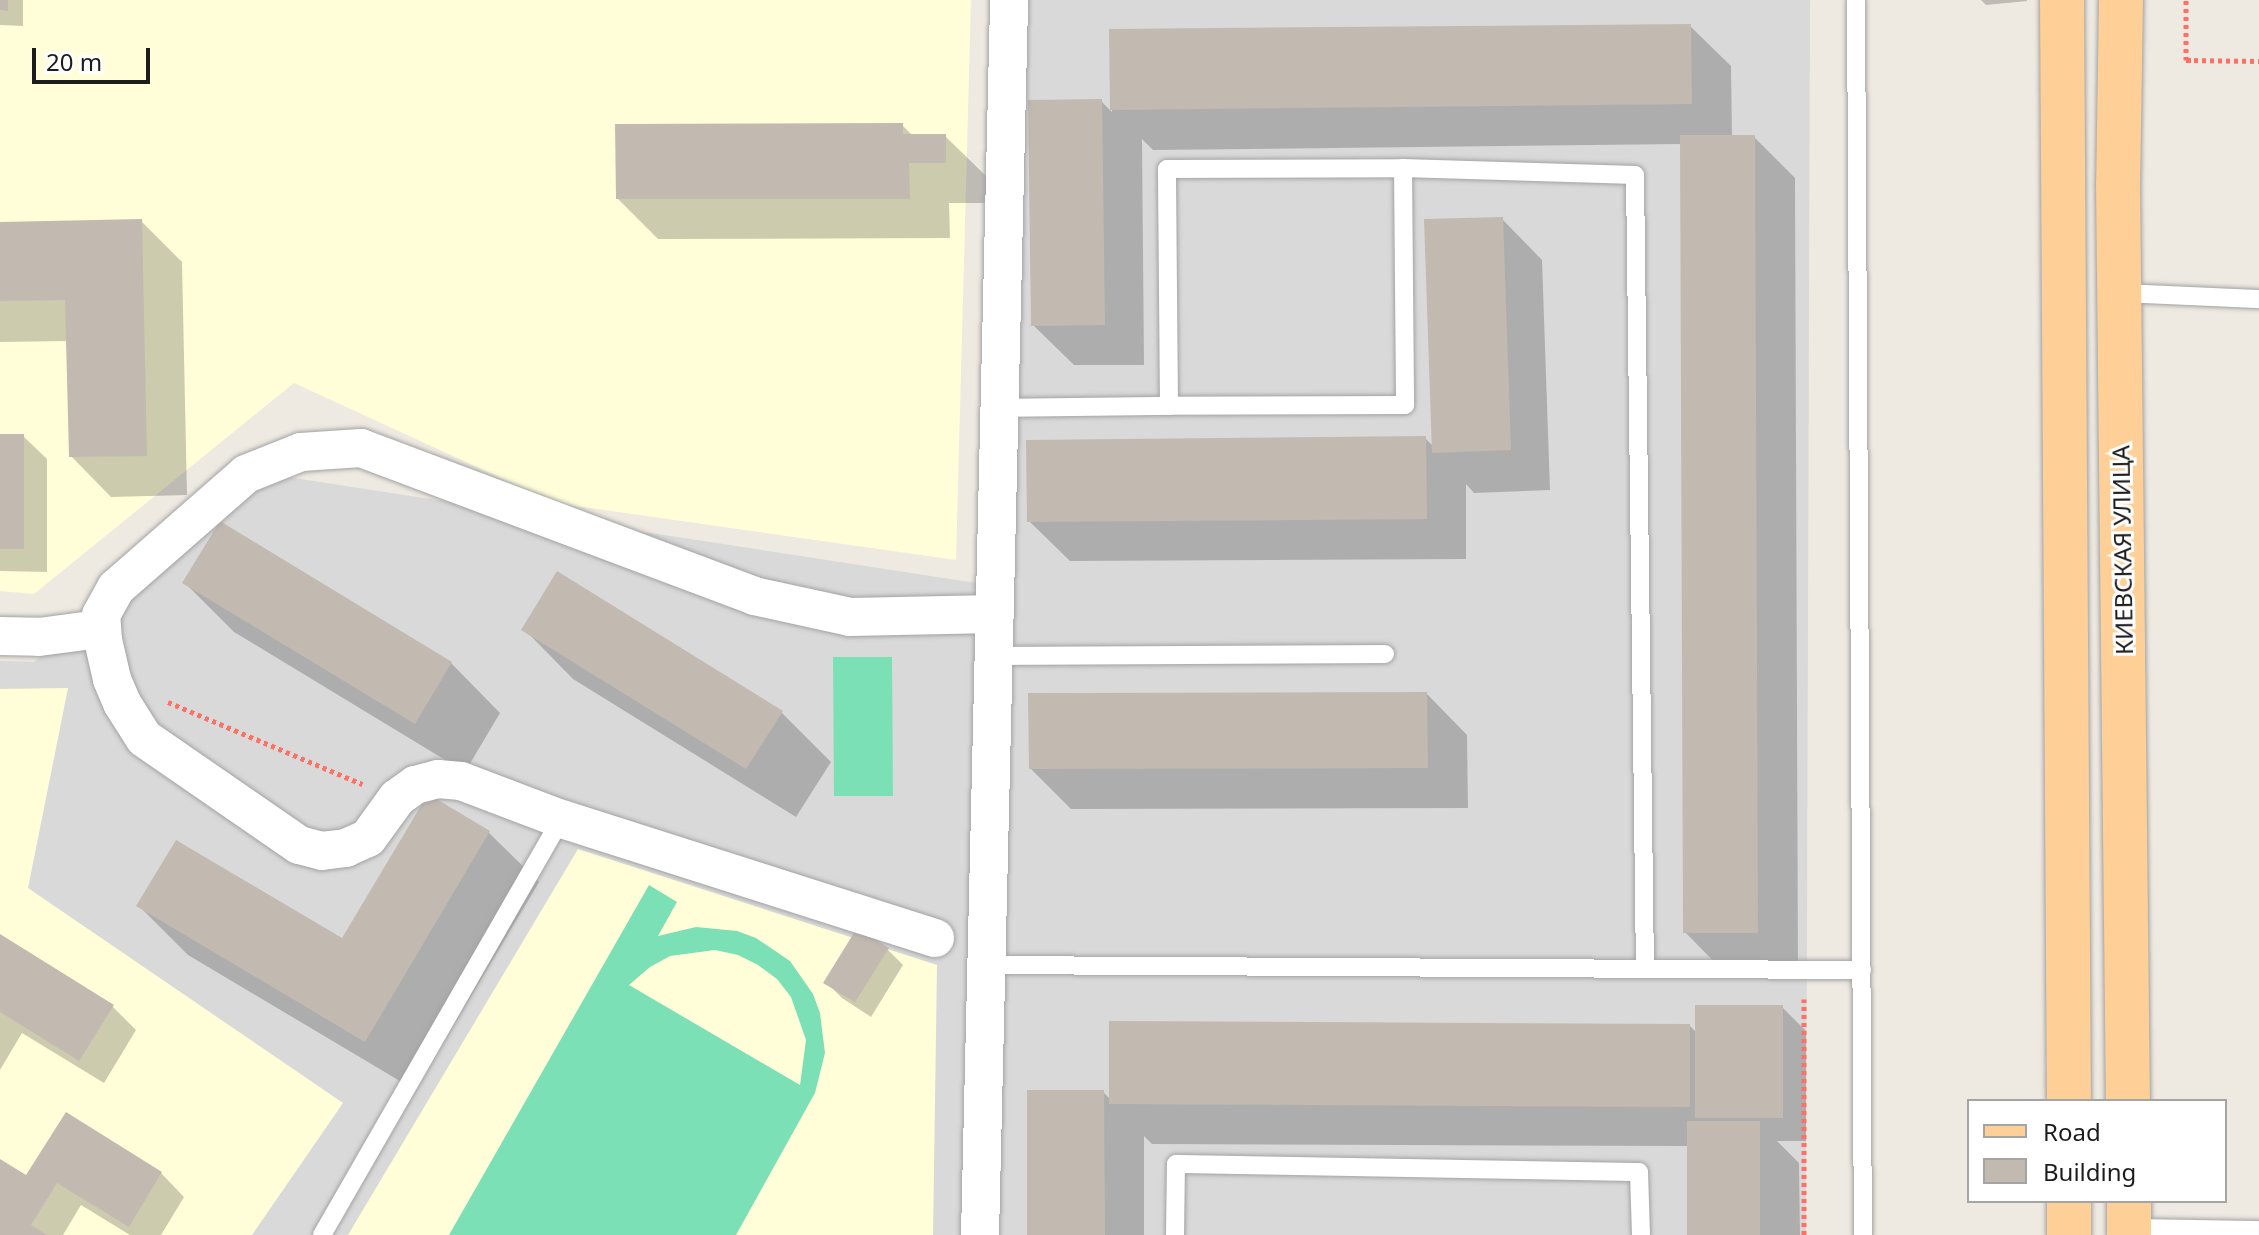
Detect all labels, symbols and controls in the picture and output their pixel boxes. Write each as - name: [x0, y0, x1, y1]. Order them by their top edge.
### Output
- scale bar: [36, 32, 154, 82]
- text: 20 m: [46, 45, 102, 78]
- street label: КИЕВСКАЯ УЛИЦА: [2106, 445, 2138, 655]
- legend: [1967, 1099, 2227, 1203]
- text: Road: [2043, 1115, 2101, 1148]
- text: Building: [2043, 1155, 2136, 1188]

